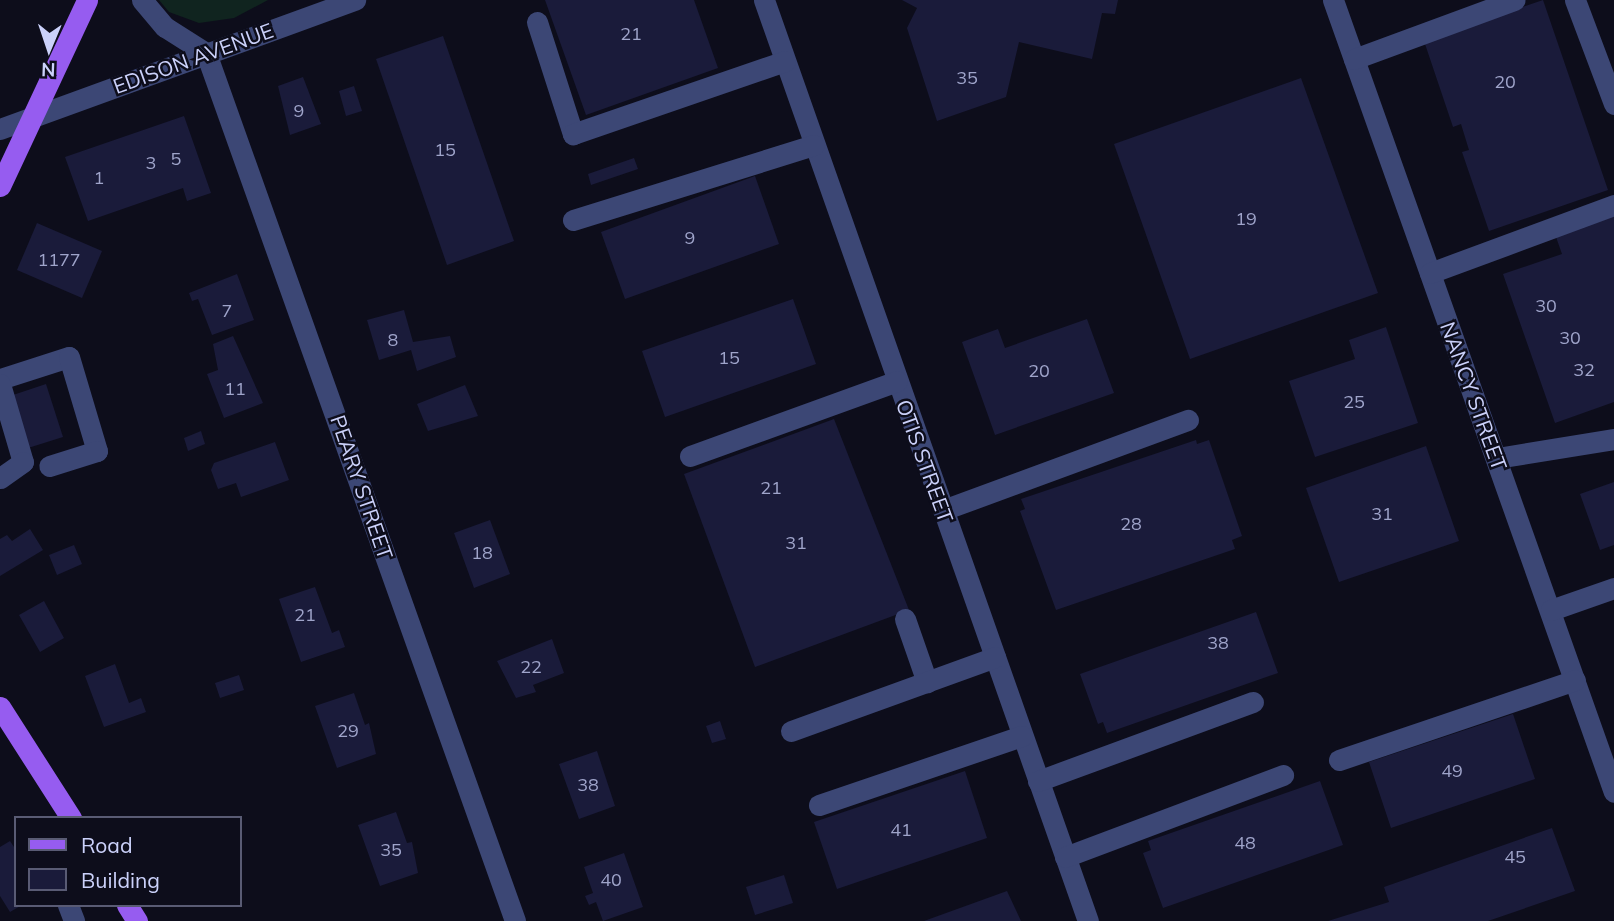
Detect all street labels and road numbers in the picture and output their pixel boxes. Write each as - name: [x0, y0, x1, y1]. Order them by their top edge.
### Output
- street label: EDISON AVENUE: [109, 17, 277, 99]
- street label: NANCY STREET: [1435, 318, 1513, 474]
- street label: OTIS STREET: [891, 396, 959, 526]
- street label: PEARY STREET: [326, 412, 398, 562]

